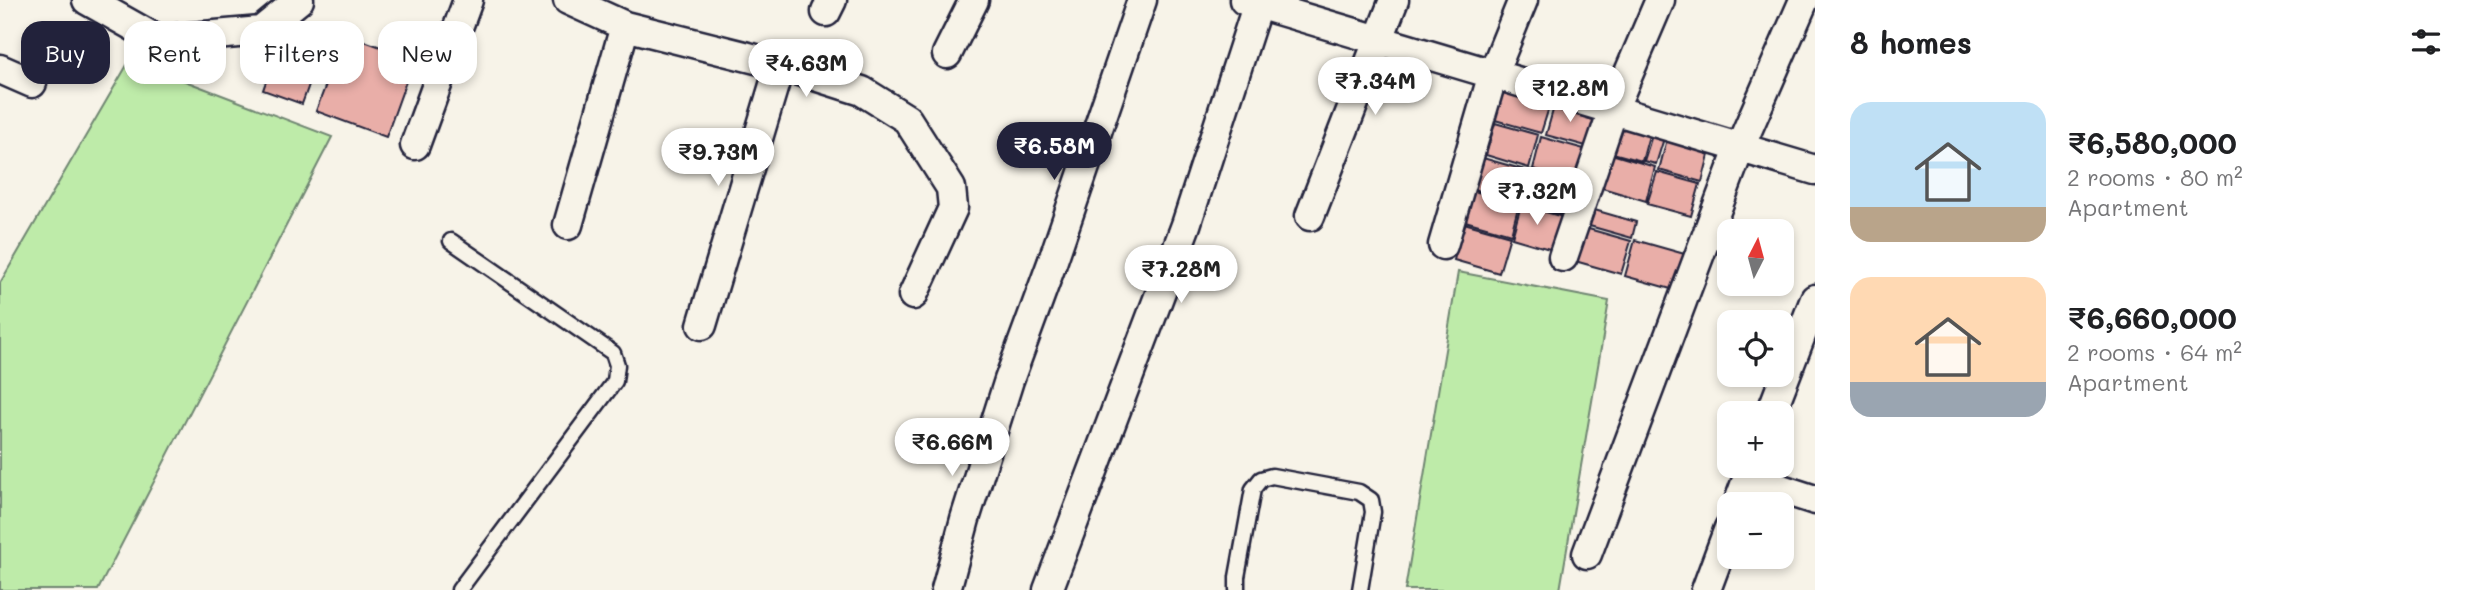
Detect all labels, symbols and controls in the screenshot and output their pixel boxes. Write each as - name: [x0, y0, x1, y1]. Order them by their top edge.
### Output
- chip: Buy: [21, 21, 110, 84]
- chip: Rent: [124, 21, 226, 84]
- chip: Filters: [240, 21, 364, 84]
- chip: New: [378, 21, 477, 84]
- text: 8 homes: [1850, 22, 1972, 62]
- icon: filters: [2407, 23, 2445, 61]
- pin: ₹4.63M: [749, 40, 863, 99]
- text: ₹4.63M: [764, 47, 848, 77]
- pin: ₹7.34M: [1318, 58, 1432, 117]
- pin: ₹12.8M: [1513, 64, 1627, 124]
- text: ₹7.34M: [1334, 65, 1416, 95]
- text: ₹12.8M: [1531, 72, 1609, 102]
- pin: ₹6.58M: [997, 122, 1111, 182]
- text: ₹6,580,000: [2067, 122, 2237, 162]
- pin: ₹9.73M: [661, 128, 775, 188]
- text: ₹6.58M: [1013, 130, 1095, 160]
- icon: home: [1906, 130, 1990, 214]
- text: ₹9.73M: [677, 136, 759, 166]
- text: 2 rooms · 80 m²: [2067, 162, 2243, 192]
- pin: ₹7.32M: [1480, 168, 1594, 227]
- text: ₹7.32M: [1497, 175, 1577, 205]
- text: Apartment: [2067, 192, 2189, 222]
- north arrow: [1717, 219, 1794, 296]
- map controls: [1717, 219, 1794, 569]
- pin: ₹7.28M: [1124, 246, 1238, 305]
- text: ₹7.28M: [1141, 253, 1221, 283]
- text: ₹6,660,000: [2067, 297, 2237, 337]
- icon: home: [1906, 305, 1990, 389]
- button: locate: [1717, 310, 1794, 387]
- text: 2 rooms · 64 m²: [2067, 337, 2242, 367]
- text: Apartment: [2067, 367, 2189, 397]
- button: +: [1717, 401, 1794, 478]
- pin: ₹6.66M: [895, 419, 1009, 478]
- text: ₹6.66M: [911, 426, 993, 456]
- button: −: [1717, 492, 1794, 569]

